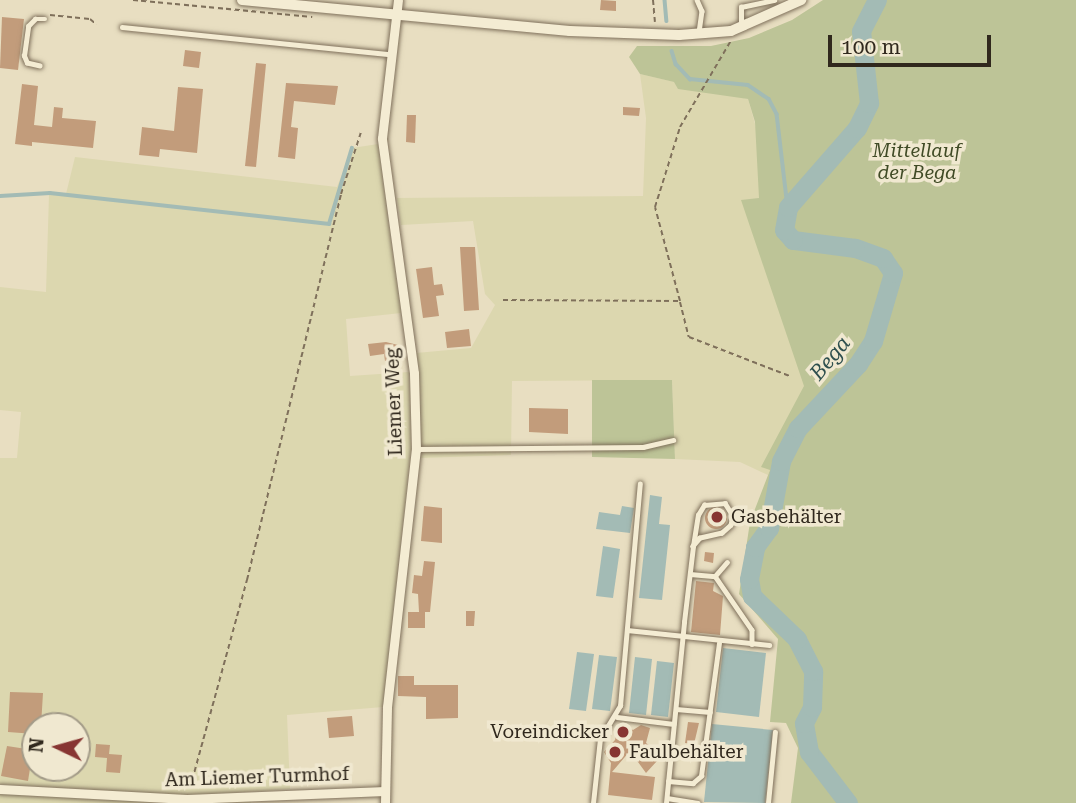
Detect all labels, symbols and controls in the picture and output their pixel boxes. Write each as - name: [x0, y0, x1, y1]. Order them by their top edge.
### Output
- scale bar: [831, 21, 994, 65]
- text: 100 m: [841, 35, 901, 59]
- park label: Mittellauf der Bega: [873, 140, 961, 184]
- water label: Bega: [804, 331, 856, 385]
- street label: Liemer Weg: [381, 348, 407, 456]
- place label: Gasbehälter: [731, 506, 841, 528]
- marker: Gasbehälter: [709, 509, 725, 525]
- north arrow: [21, 712, 91, 782]
- place label: Voreindicker: [490, 721, 609, 743]
- marker: Voreindicker: [615, 724, 631, 740]
- text: N: [24, 737, 49, 754]
- place label: Faulbehälter: [629, 741, 743, 763]
- marker: Faulbehälter: [607, 744, 623, 760]
- street label: Am Liemer Turmhof: [164, 762, 350, 792]

